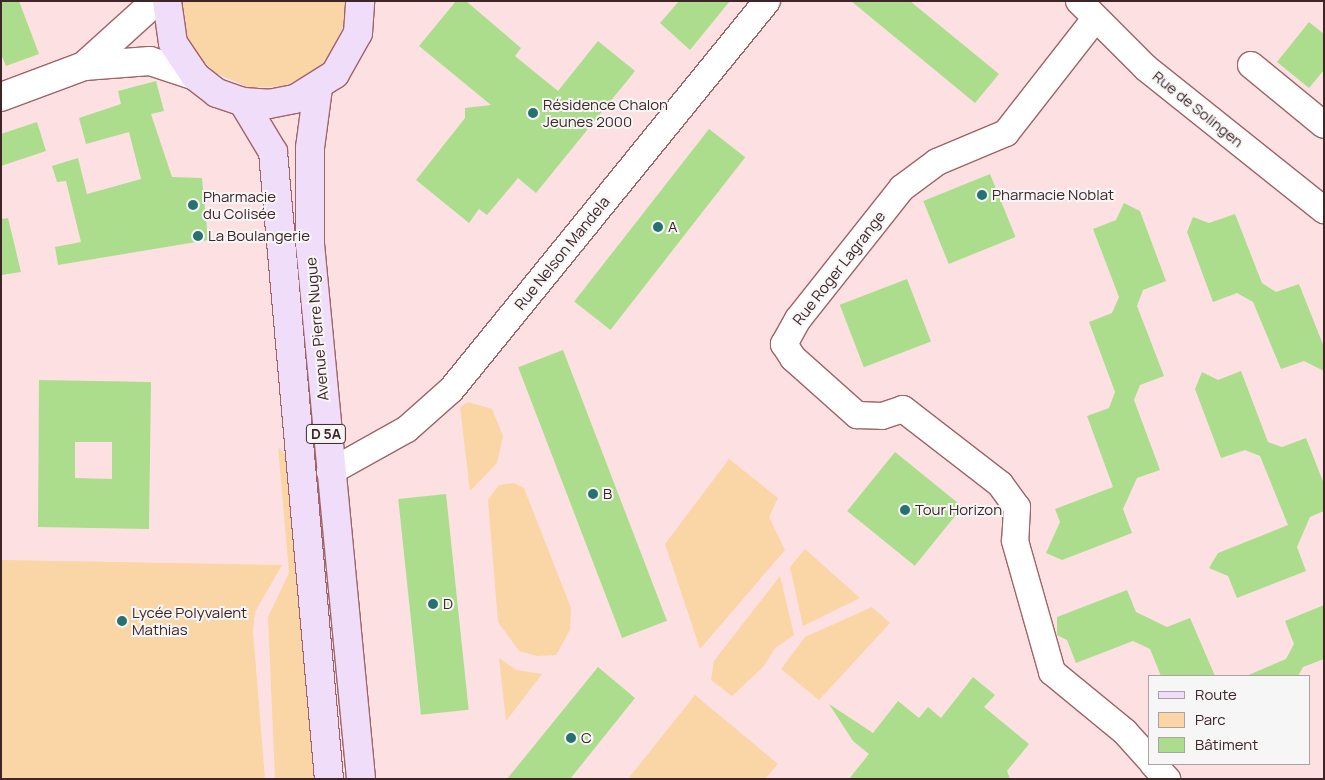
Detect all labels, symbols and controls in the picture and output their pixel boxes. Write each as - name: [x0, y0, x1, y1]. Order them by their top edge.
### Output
- street label: Rue de Solingen: [1149, 67, 1247, 151]
- place label: Résidence Chalon Jeunes 2000: [543, 95, 668, 130]
- marker: Résidence Chalon Jeunes 2000: [527, 107, 539, 119]
- place label: Pharmacie Noblat: [992, 186, 1114, 204]
- place label: Pharmacie du Colisée: [203, 187, 276, 222]
- marker: Pharmacie Noblat: [976, 189, 988, 201]
- street label: Rue Nelson Mandela: [511, 193, 613, 313]
- marker: Pharmacie du Colisée: [187, 199, 199, 211]
- street label: Rue Roger Lagrange: [789, 208, 889, 328]
- place label: A: [668, 218, 678, 236]
- marker: A: [652, 221, 664, 233]
- place label: La Boulangerie: [208, 227, 310, 245]
- marker: La Boulangerie: [192, 230, 204, 242]
- street label: Avenue Pierre Nugue: [302, 257, 332, 401]
- road number: D 5A: [305, 422, 347, 446]
- place label: B: [603, 485, 612, 503]
- marker: B: [587, 488, 599, 500]
- place label: Tour Horizon: [915, 501, 1002, 519]
- marker: Tour Horizon: [899, 504, 911, 516]
- place label: D: [443, 595, 453, 613]
- marker: D: [427, 598, 439, 610]
- place label: Lycée Polyvalent Mathias: [132, 603, 247, 638]
- marker: Lycée Polyvalent Mathias: [116, 615, 128, 627]
- legend: [1148, 675, 1310, 765]
- text: Route: [1195, 684, 1237, 705]
- text: Parc: [1195, 709, 1226, 730]
- place label: C: [581, 729, 592, 747]
- marker: C: [565, 732, 577, 744]
- text: Bâtiment: [1195, 734, 1258, 755]

